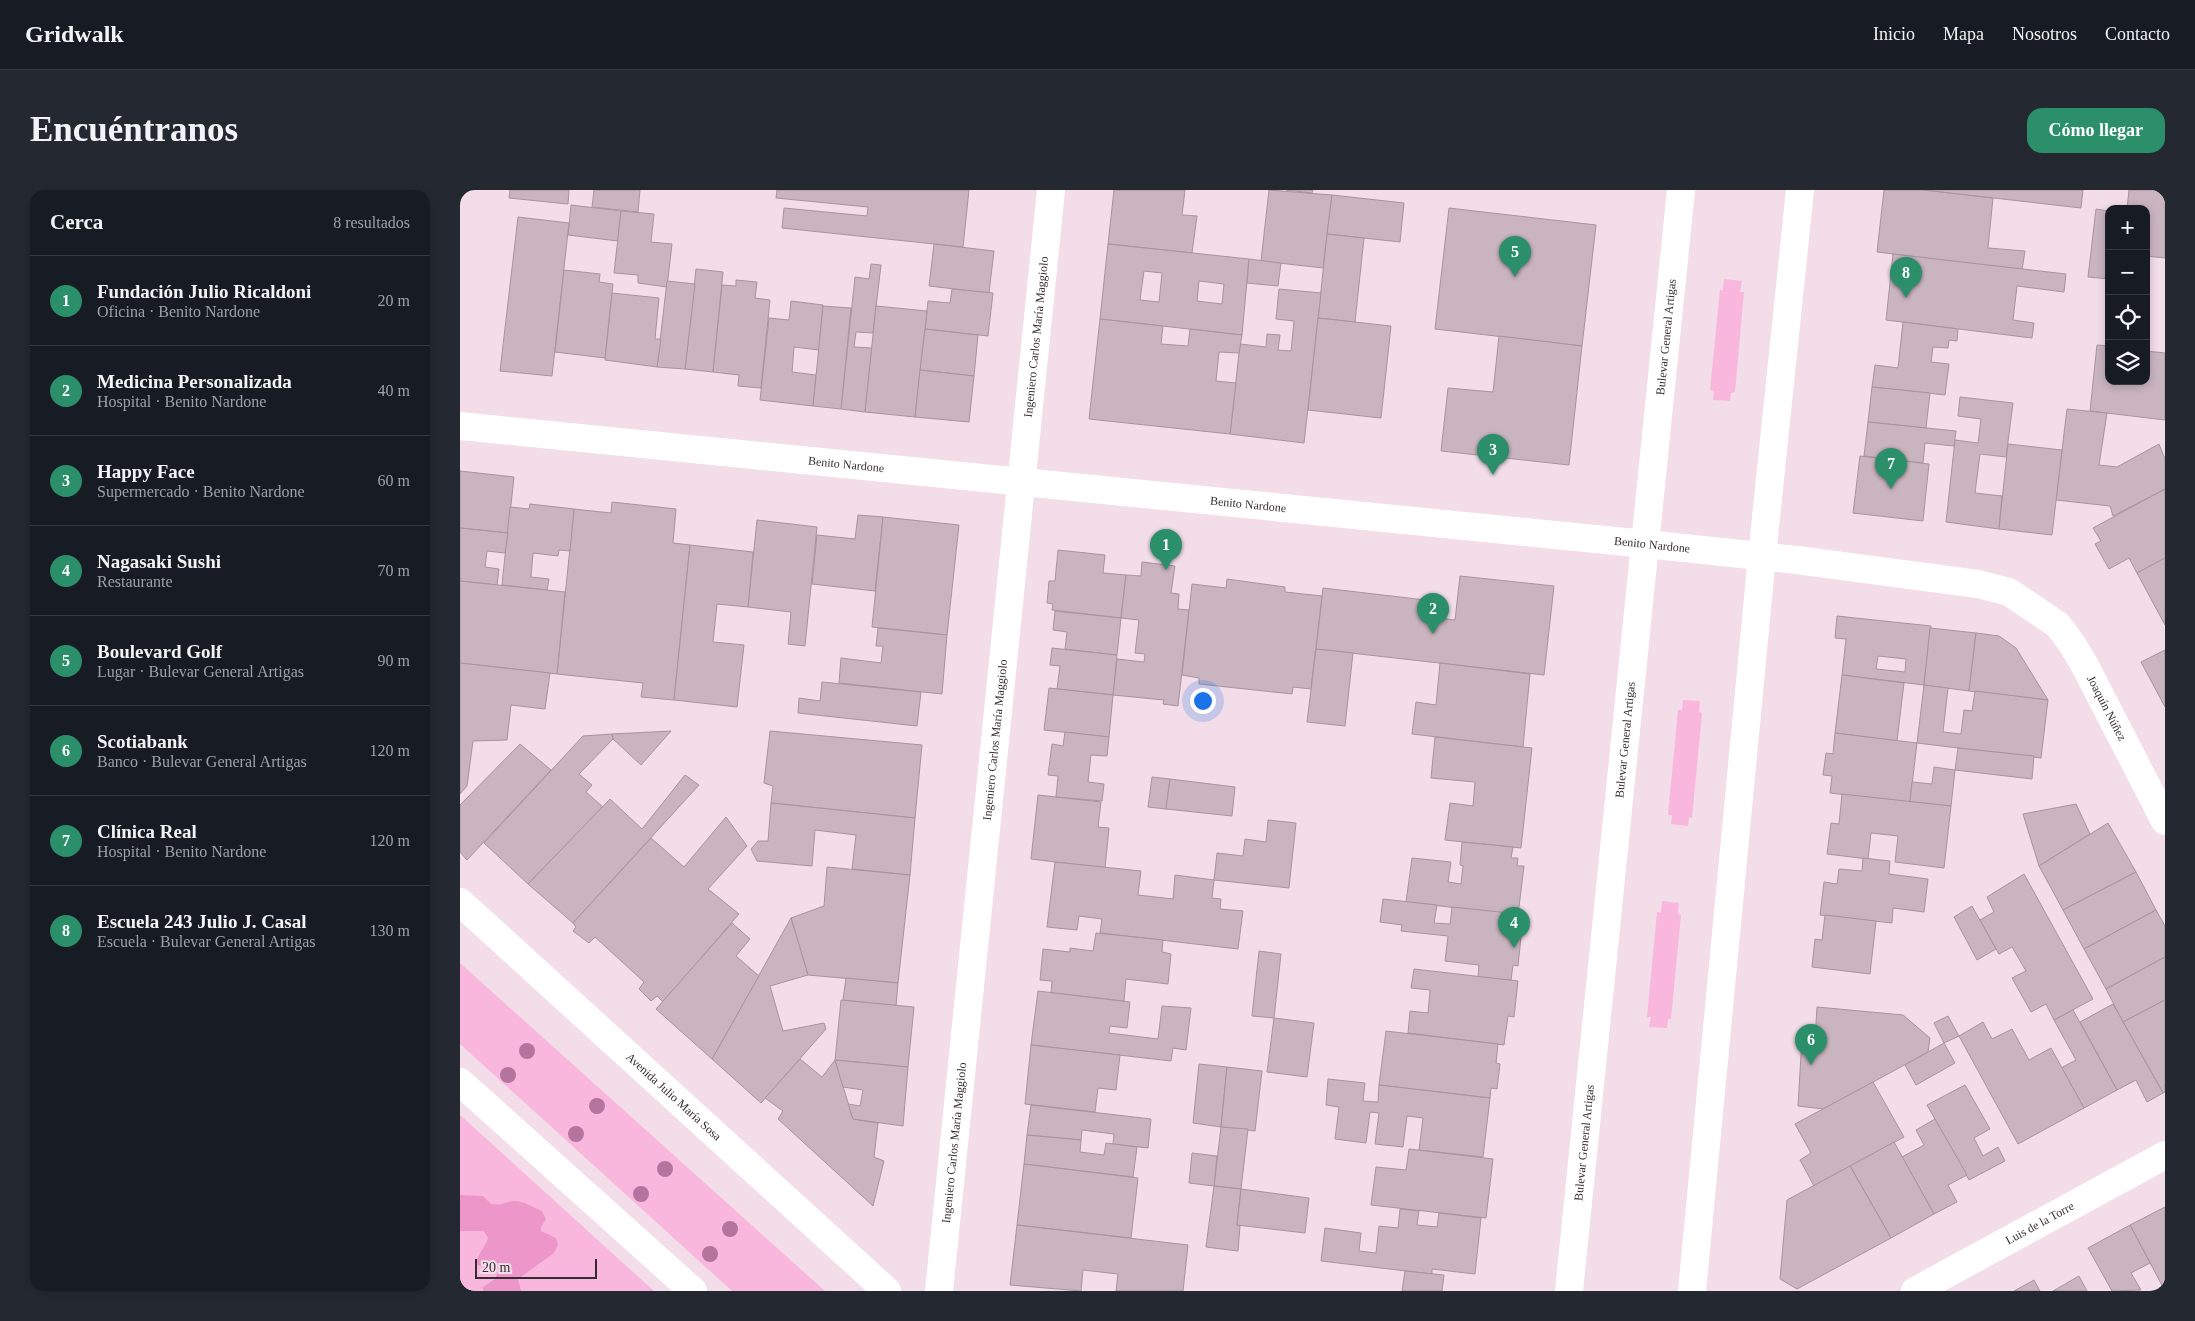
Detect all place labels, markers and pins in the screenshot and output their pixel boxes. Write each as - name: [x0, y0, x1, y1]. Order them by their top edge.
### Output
- pin: 5: [1499, 236, 1531, 277]
- pin: 8: [1890, 257, 1922, 298]
- pin: 3: [1477, 434, 1509, 475]
- pin: 7: [1875, 448, 1907, 489]
- pin: 1: [1150, 529, 1182, 570]
- pin: 2: [1417, 593, 1449, 634]
- pin: 4: [1498, 907, 1530, 948]
- pin: 6: [1795, 1024, 1827, 1065]

